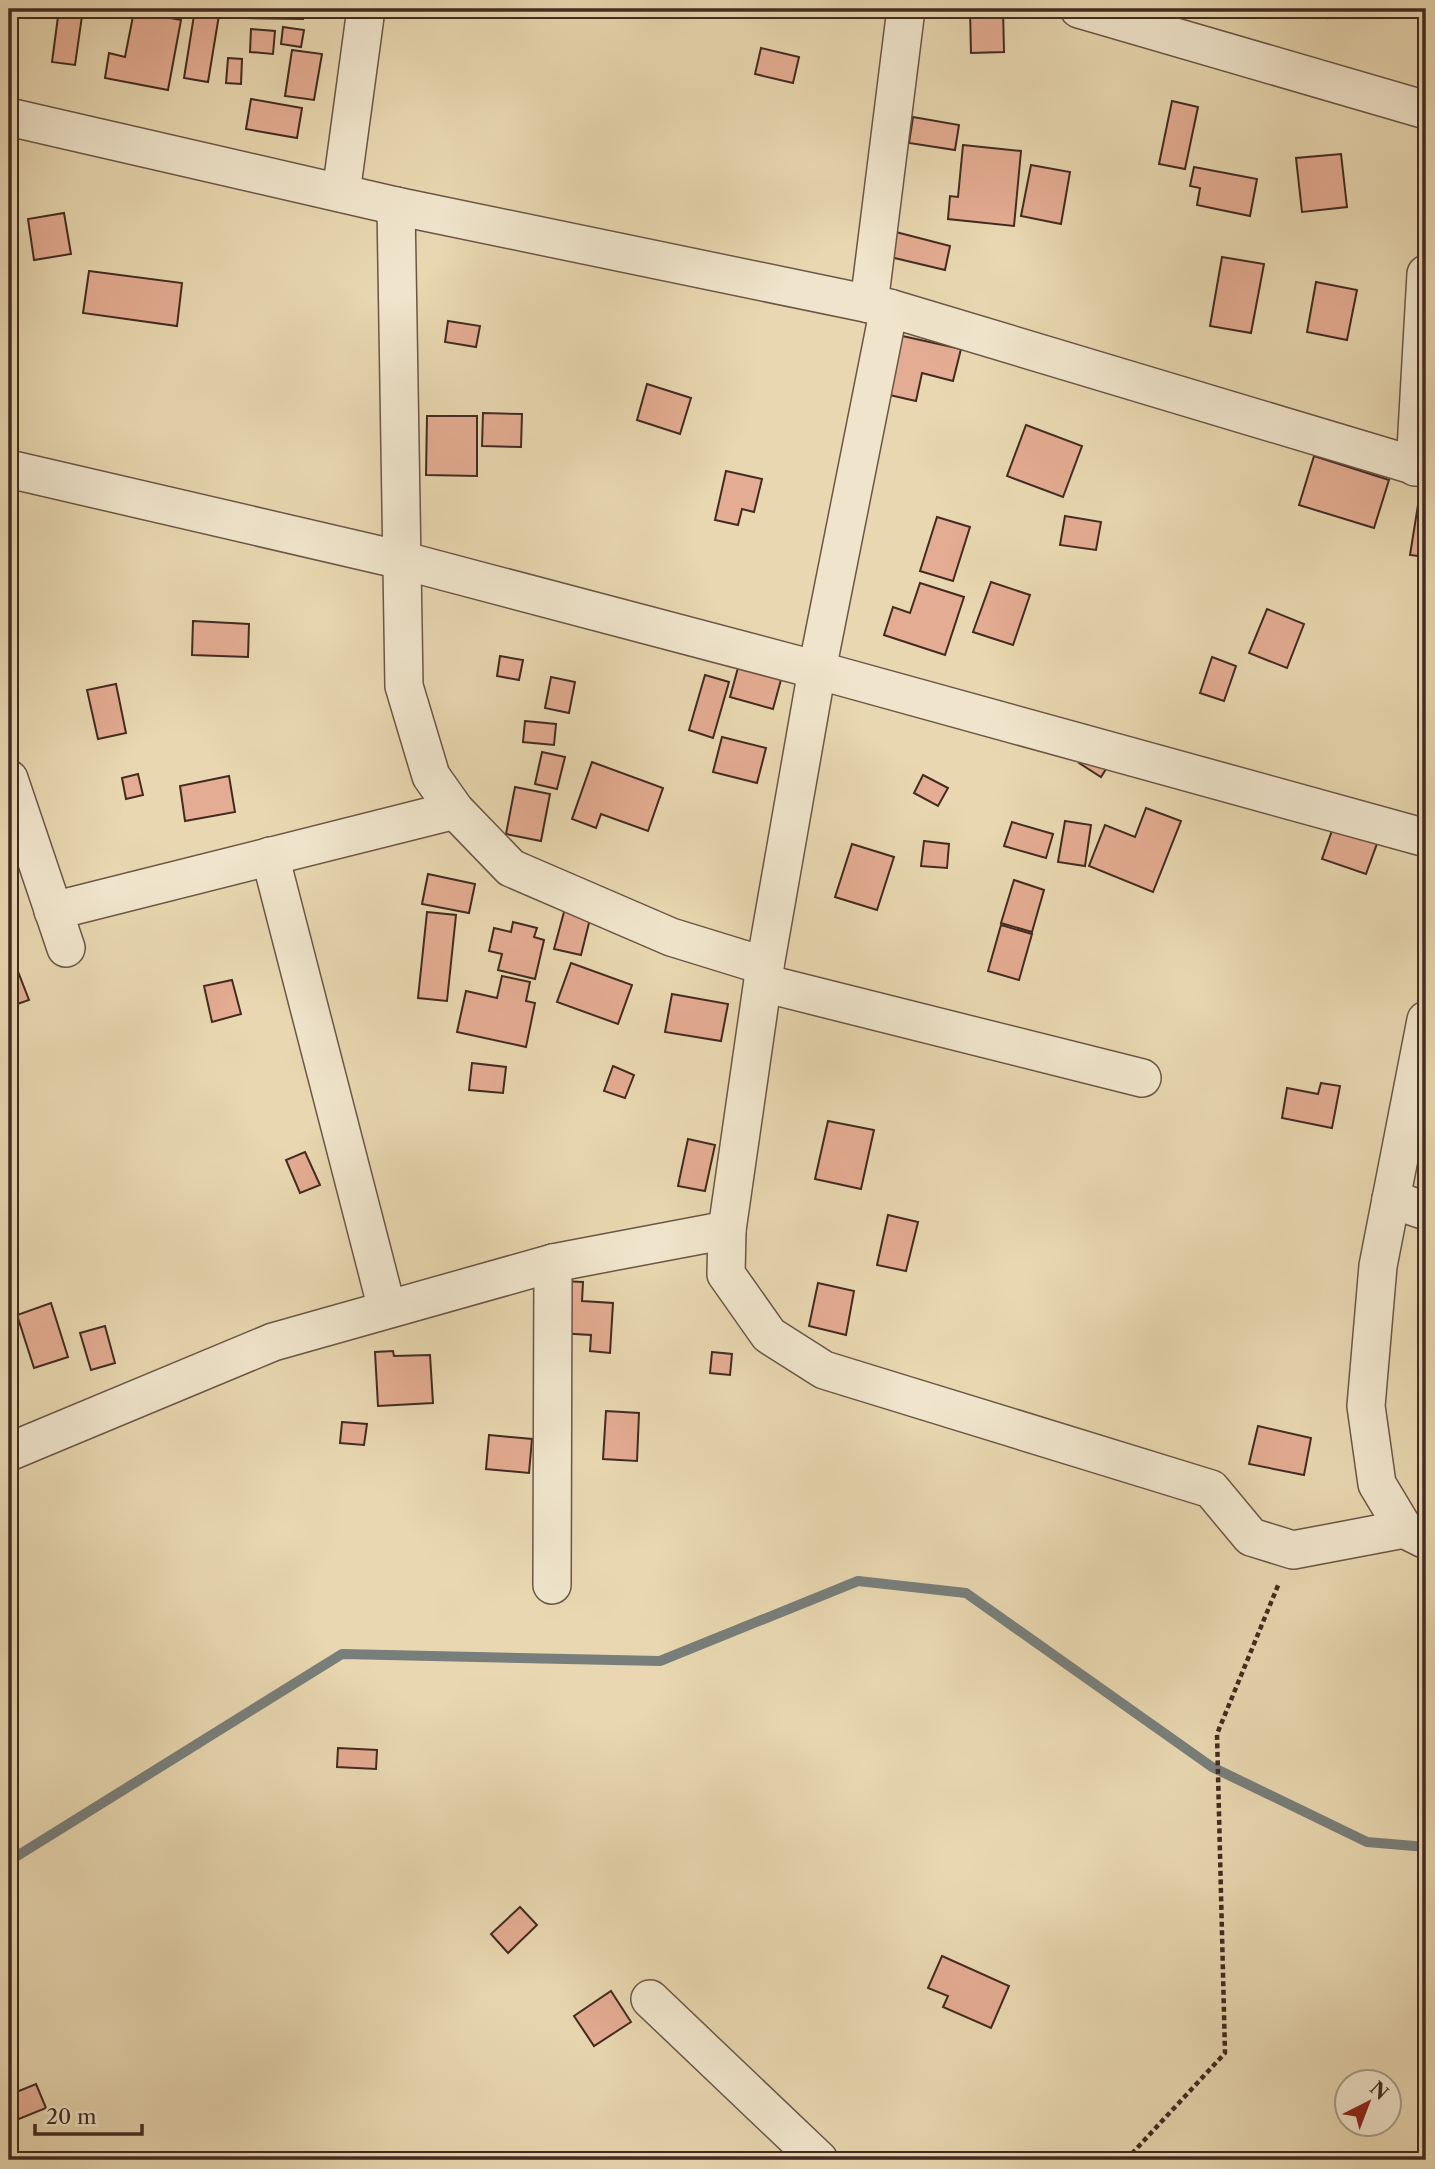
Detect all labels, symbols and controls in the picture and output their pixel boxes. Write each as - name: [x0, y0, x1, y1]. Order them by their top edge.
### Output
- north arrow: [1334, 2068, 1404, 2138]
- text: N: [1365, 2077, 1393, 2105]
- scale bar: [35, 2092, 142, 2136]
- text: 20 m: [46, 2104, 97, 2129]

